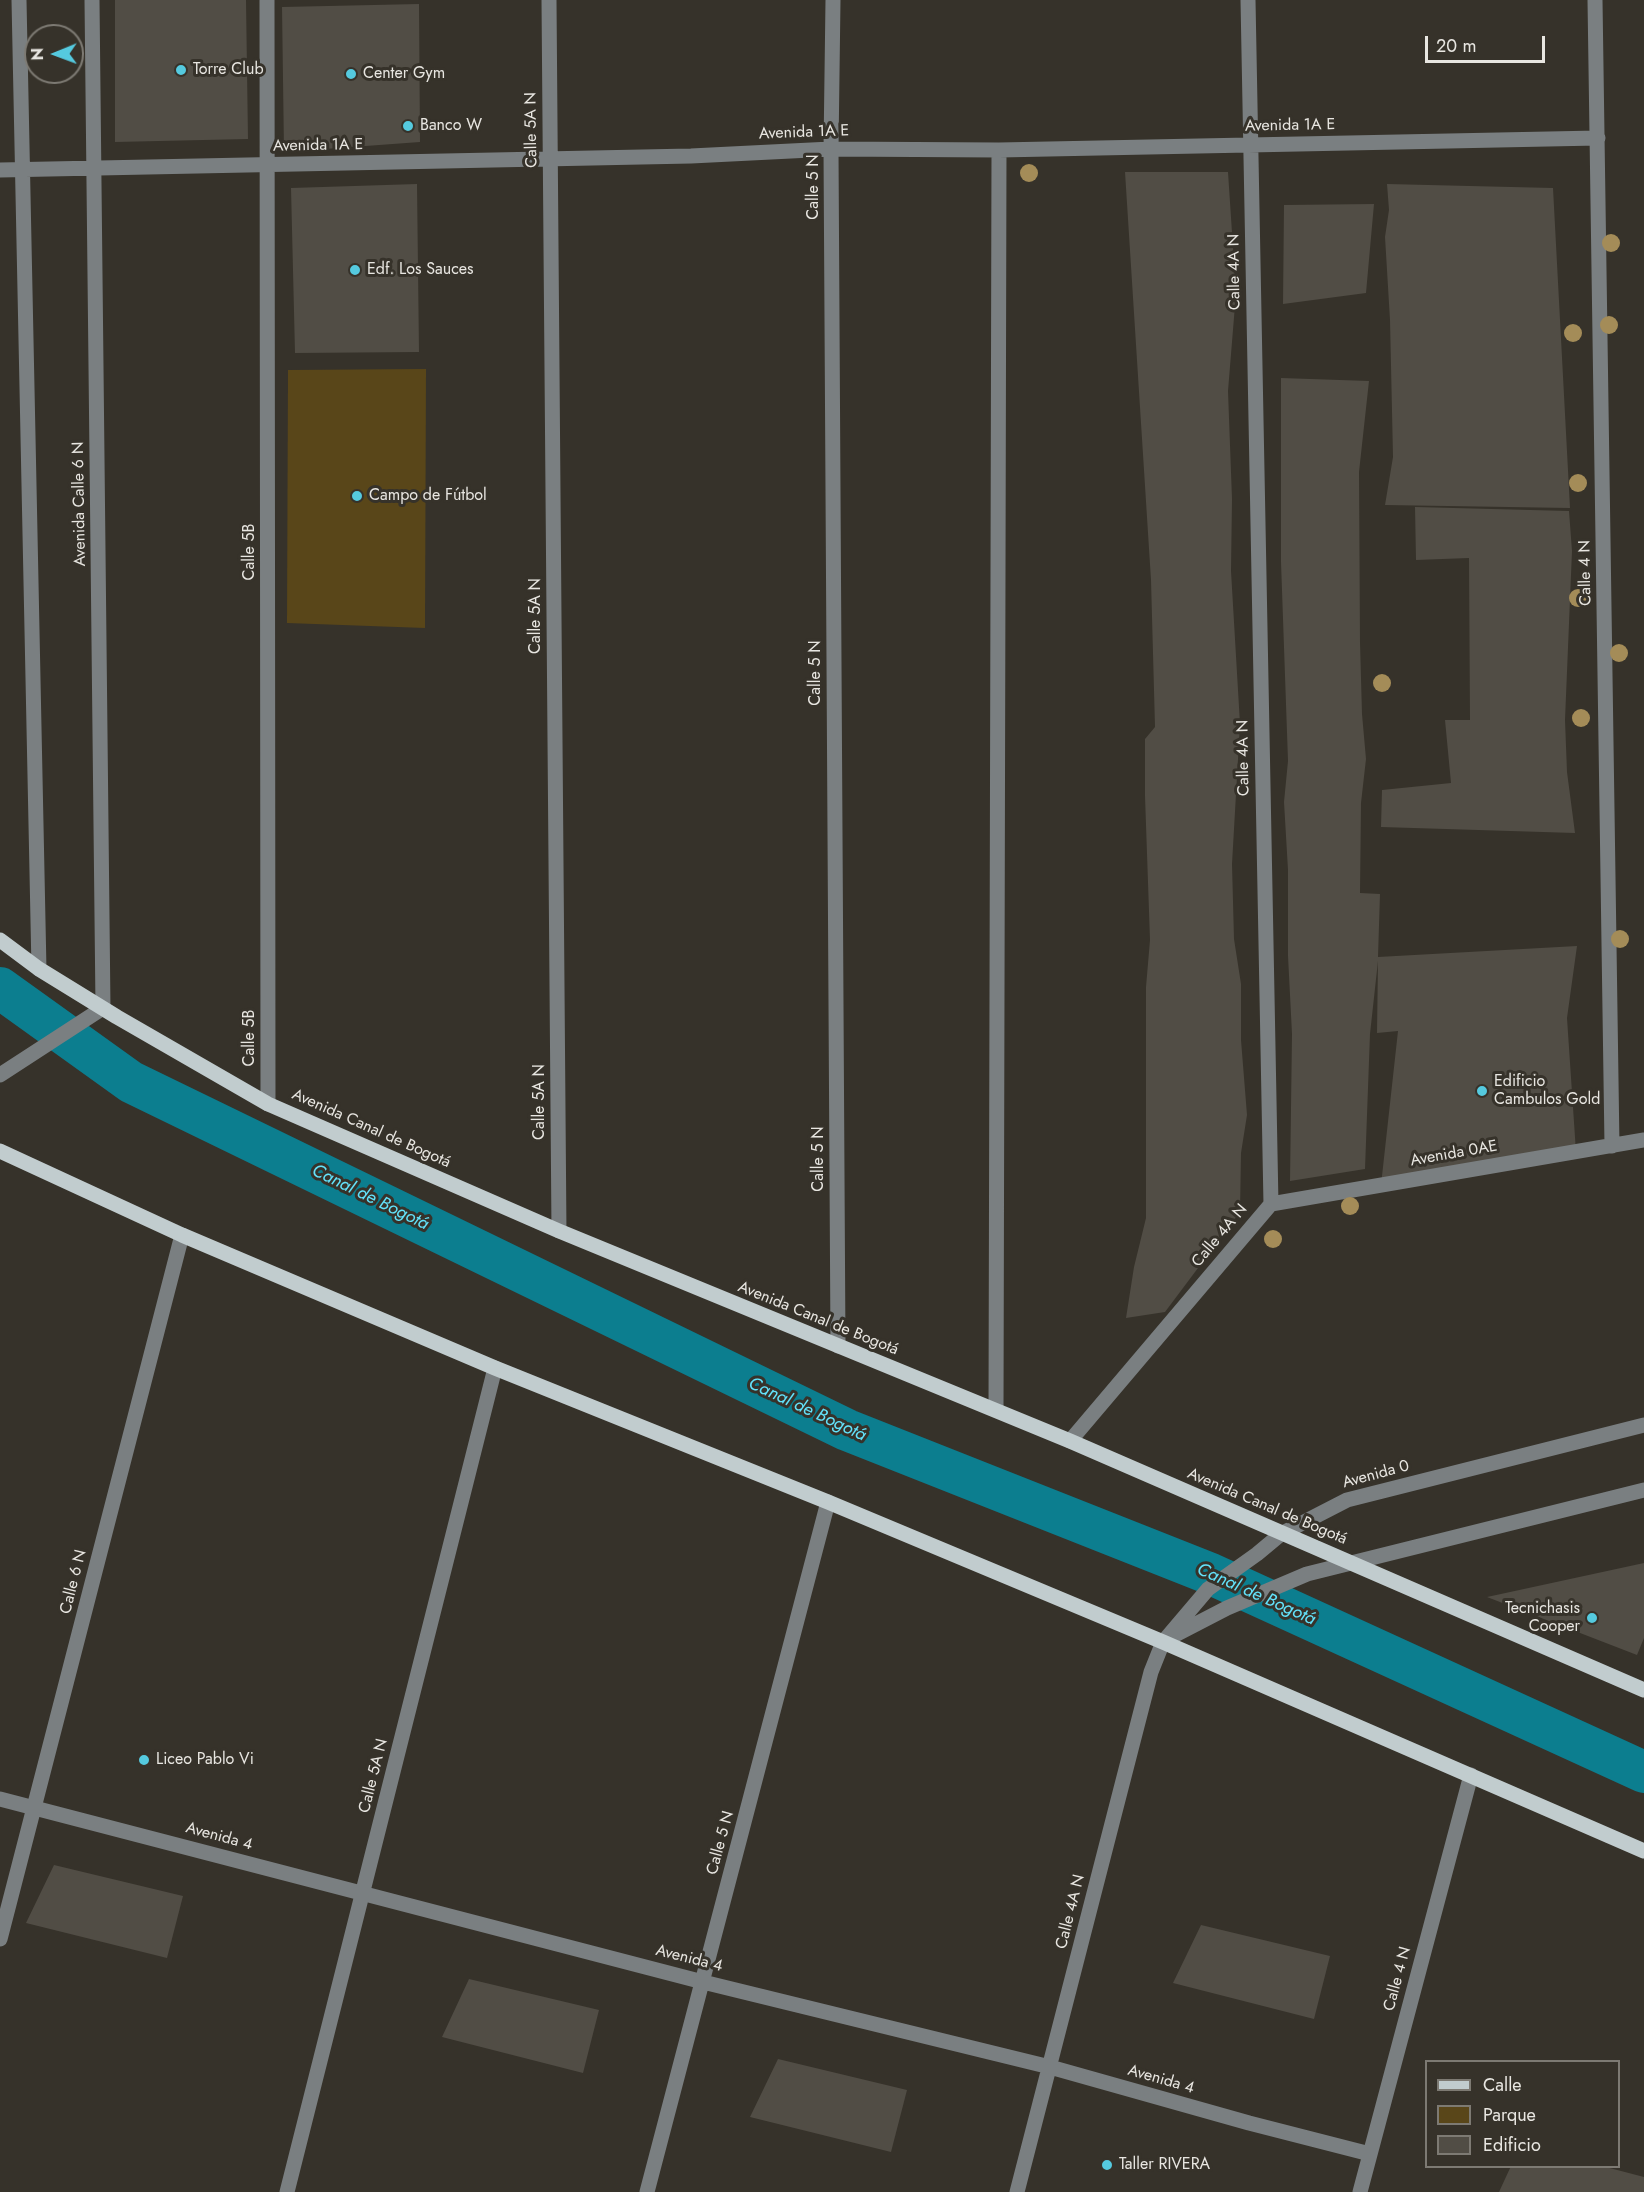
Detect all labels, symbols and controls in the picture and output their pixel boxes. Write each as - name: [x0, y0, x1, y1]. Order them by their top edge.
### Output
- north arrow: [24, 24, 84, 84]
- scale bar: [1428, 24, 1548, 62]
- text: 20 m: [1436, 33, 1476, 59]
- text: N: [26, 48, 49, 61]
- place label: Torre Club: [193, 60, 264, 80]
- marker: Torre Club: [174, 63, 188, 77]
- place label: Center Gym: [363, 64, 445, 84]
- marker: Center Gym: [344, 67, 358, 81]
- street label: Calle 5A N: [522, 92, 542, 168]
- place label: Banco W: [420, 116, 482, 136]
- street label: Avenida 1A E: [1245, 116, 1335, 136]
- marker: Banco W: [401, 119, 415, 133]
- street label: Avenida 1A E: [759, 122, 849, 144]
- street label: Avenida 1A E: [273, 136, 363, 156]
- street label: Calle 5 N: [804, 154, 824, 220]
- street label: Calle 4A N: [1225, 234, 1245, 310]
- place label: Edf. Los Sauces: [367, 260, 473, 280]
- marker: Edf. Los Sauces: [348, 263, 362, 277]
- street label: Avenida Calle 6 N: [69, 442, 91, 566]
- place label: Campo de Fútbol: [369, 486, 487, 506]
- marker: Campo de Fútbol: [350, 489, 364, 503]
- street label: Calle 5B: [240, 523, 260, 581]
- street label: Calle 4 N: [1576, 540, 1596, 606]
- street label: Calle 5A N: [526, 578, 546, 654]
- street label: Calle 5 N: [806, 640, 826, 706]
- street label: Calle 4A N: [1234, 720, 1254, 796]
- street label: Calle 5B: [240, 1009, 260, 1067]
- street label: Calle 5A N: [530, 1064, 550, 1140]
- place label: Edificio Cambulos Gold: [1494, 1072, 1600, 1110]
- marker: Edificio Cambulos Gold: [1475, 1084, 1489, 1098]
- street label: Avenida Canal de Bogotá: [289, 1085, 453, 1173]
- street label: Calle 5 N: [809, 1126, 829, 1192]
- street label: Avenida 0AE: [1409, 1137, 1499, 1171]
- water label: Canal de Bogotá: [308, 1160, 432, 1236]
- street label: Calle 4A N: [1188, 1201, 1252, 1271]
- street label: Avenida Canal de Bogotá: [735, 1278, 901, 1360]
- water label: Canal de Bogotá: [745, 1373, 869, 1447]
- street label: Avenida 0: [1340, 1457, 1412, 1493]
- street label: Avenida Canal de Bogotá: [1184, 1465, 1350, 1549]
- street label: Calle 6 N: [57, 1548, 91, 1616]
- water label: Canal de Bogotá: [1193, 1559, 1319, 1631]
- place label: Tecnichasis Cooper: [1505, 1599, 1580, 1637]
- marker: Tecnichasis Cooper: [1585, 1611, 1599, 1625]
- street label: Calle 5A N: [356, 1737, 392, 1815]
- place label: Liceo Pablo Vi: [156, 1750, 254, 1770]
- marker: Liceo Pablo Vi: [137, 1753, 151, 1767]
- street label: Calle 5 N: [703, 1809, 739, 1877]
- street label: Avenida 4: [184, 1819, 254, 1855]
- street label: Calle 4A N: [1052, 1873, 1090, 1951]
- street label: Avenida 4: [654, 1941, 724, 1977]
- street label: Calle 4 N: [1380, 1945, 1416, 2013]
- legend: [1425, 2060, 1620, 2168]
- street label: Avenida 4: [1126, 2061, 1196, 2099]
- text: Calle: [1483, 2072, 1522, 2098]
- text: Parque: [1483, 2102, 1536, 2128]
- text: Edificio: [1483, 2132, 1541, 2158]
- place label: Taller RIVERA: [1119, 2155, 1210, 2175]
- marker: Taller RIVERA: [1100, 2158, 1114, 2172]

